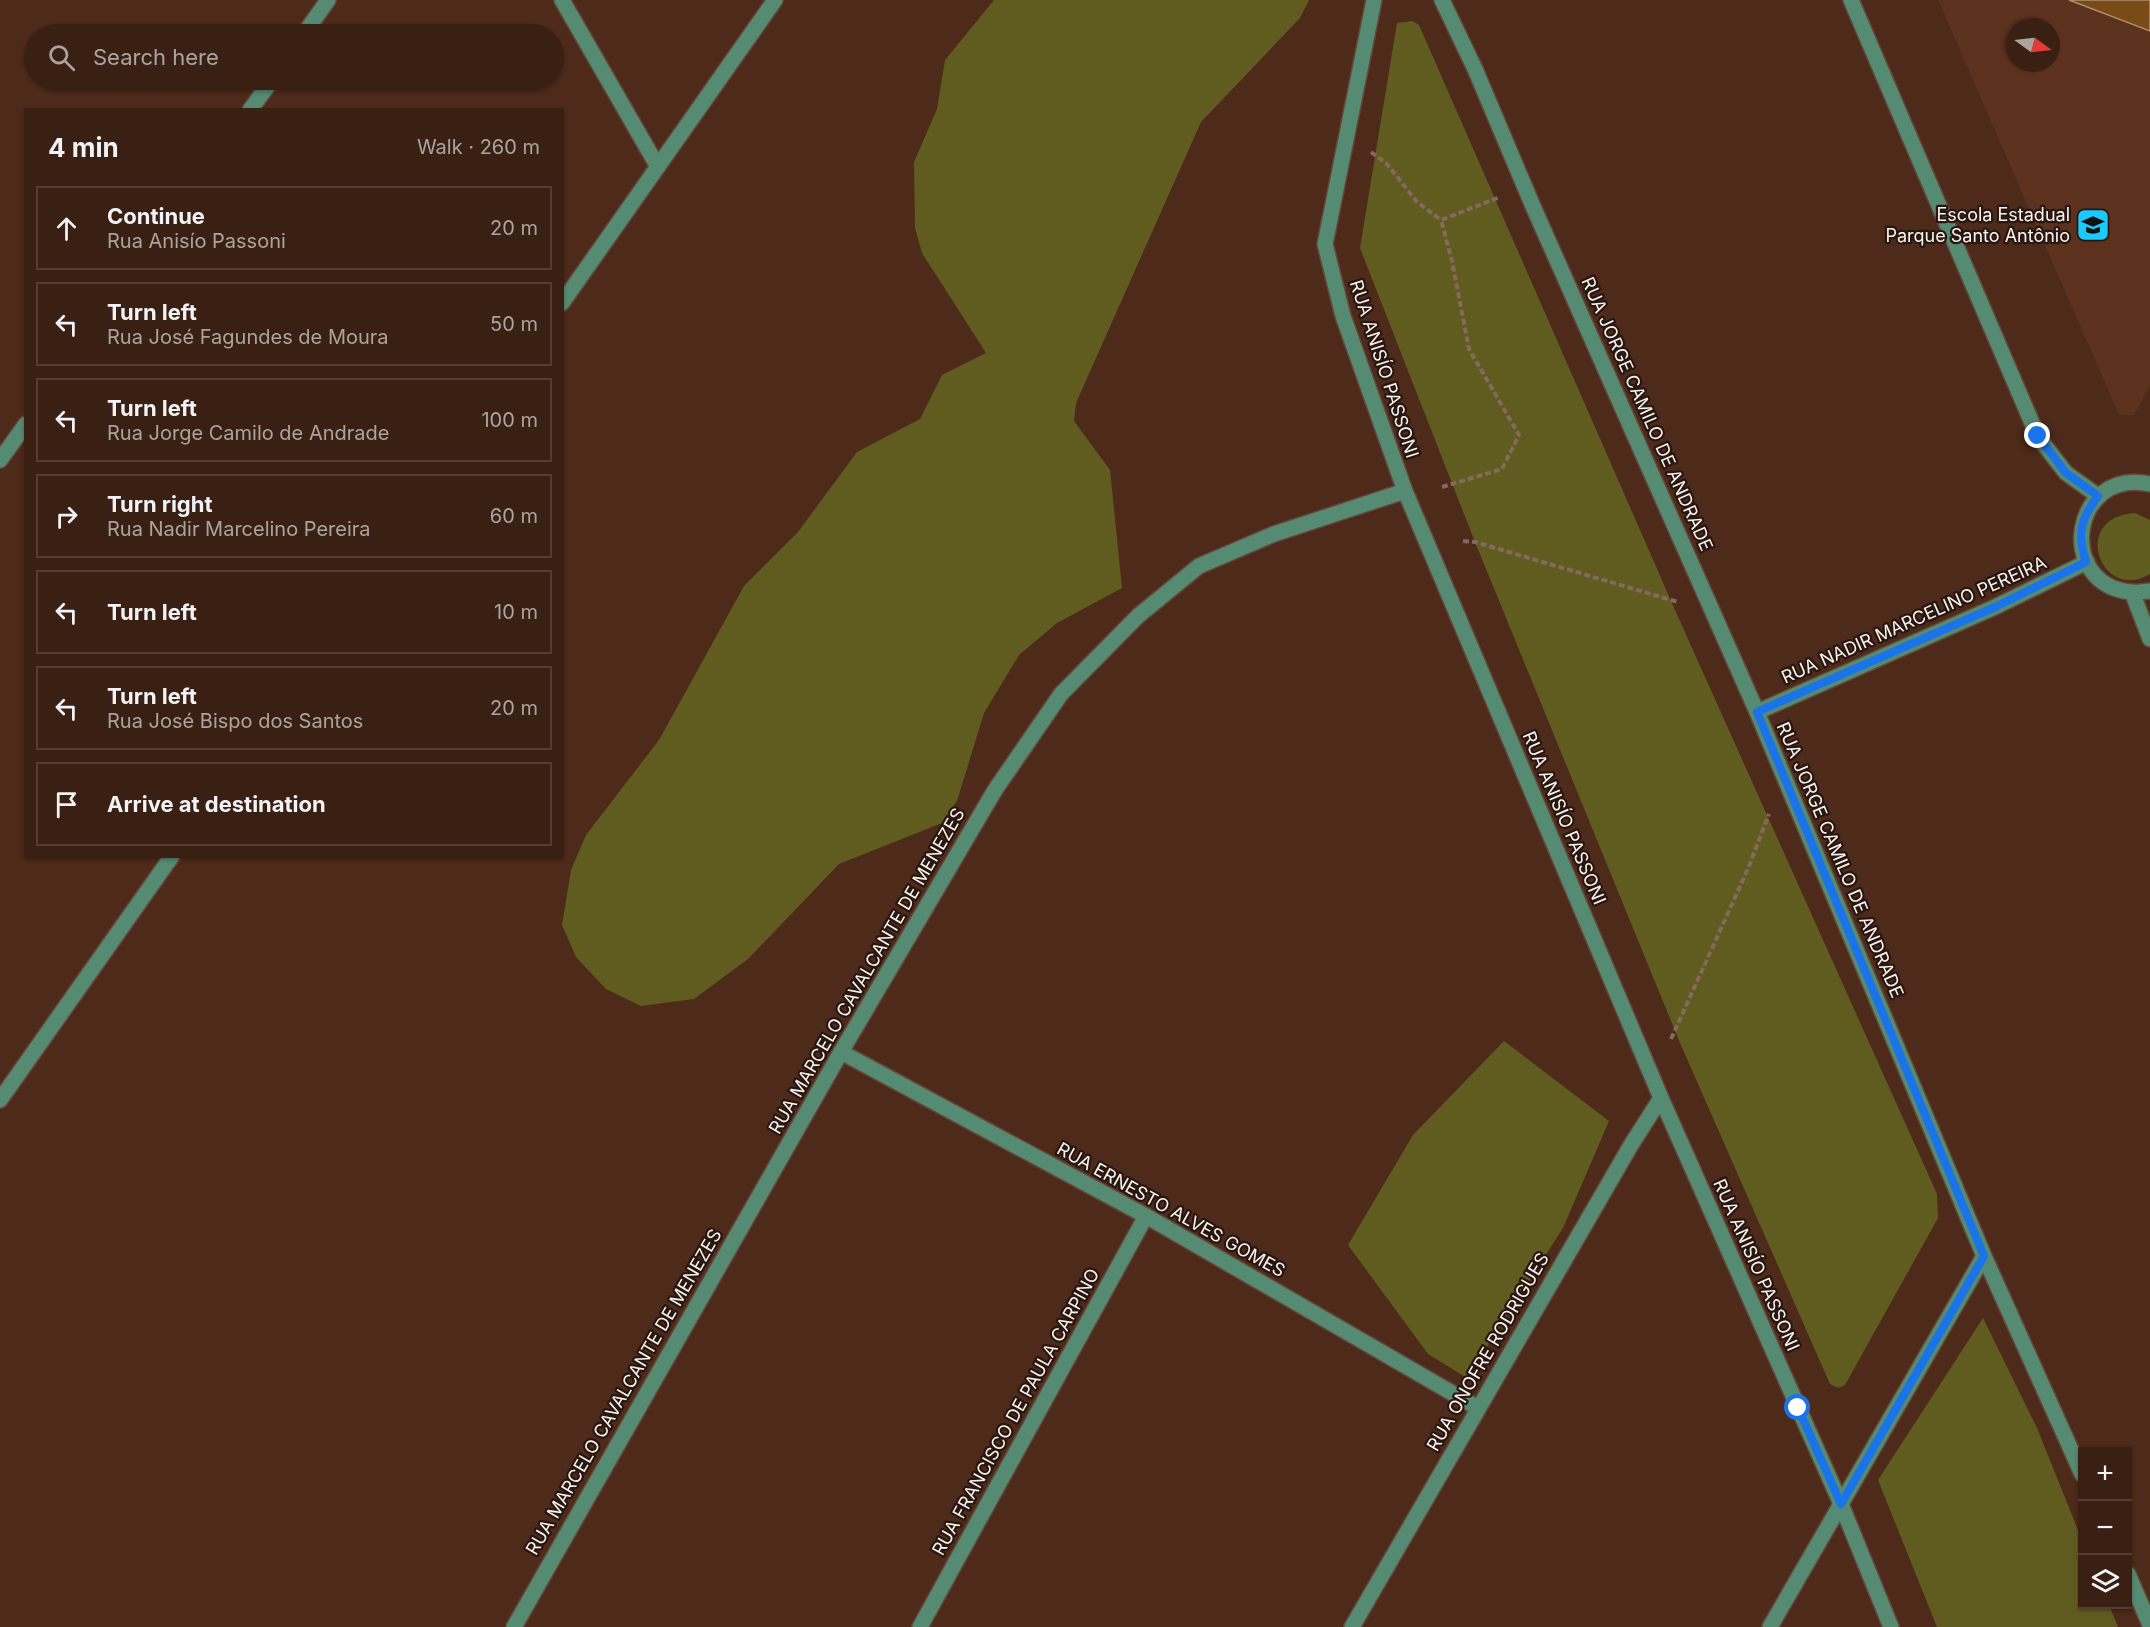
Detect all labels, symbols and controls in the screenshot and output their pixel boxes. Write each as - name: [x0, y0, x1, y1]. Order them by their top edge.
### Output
- north arrow: [2006, 18, 2060, 72]
- search box: [24, 24, 564, 90]
- icon: search: [45, 41, 78, 74]
- text: Search here: [93, 44, 219, 70]
- text: 4 min: [48, 132, 119, 163]
- text: Walk · 260 m: [417, 135, 540, 159]
- text: Continue: [107, 203, 205, 229]
- place label: Escola Estadual Parque Santo Antônio: [1885, 204, 2070, 246]
- school or university icon: Escola Estadual Parque Santo Antônio: [2075, 207, 2111, 243]
- icon: ahead: [50, 212, 83, 245]
- text: 20 m: [490, 216, 538, 240]
- text: Rua Anisío Passoni: [107, 229, 286, 253]
- street label: RUA JORGE CAMILO DE ANDRADE: [1577, 274, 1718, 554]
- street label: RUA ANISÍO PASSONI: [1346, 277, 1424, 461]
- text: Turn left: [107, 299, 197, 325]
- icon: left: [50, 308, 83, 341]
- text: 50 m: [490, 312, 538, 336]
- text: Rua José Fagundes de Moura: [107, 325, 389, 349]
- text: Turn left: [107, 395, 197, 421]
- icon: left: [50, 404, 83, 437]
- text: 100 m: [481, 408, 538, 432]
- text: Rua Jorge Camilo de Andrade: [107, 421, 389, 445]
- route end: [2024, 422, 2050, 448]
- text: Turn right: [107, 491, 213, 517]
- icon: right: [50, 500, 83, 533]
- text: 60 m: [490, 504, 538, 528]
- text: Rua Nadir Marcelino Pereira: [107, 517, 371, 541]
- street label: RUA NADIR MARCELINO PEREIRA: [1778, 551, 2050, 688]
- icon: left: [50, 596, 83, 629]
- text: Turn left: [107, 599, 197, 625]
- text: 10 m: [494, 600, 538, 624]
- text: Turn left: [107, 683, 197, 709]
- icon: left: [50, 692, 83, 725]
- text: 20 m: [490, 696, 538, 720]
- text: Rua José Bispo dos Santos: [107, 709, 363, 733]
- street label: RUA JORGE CAMILO DE ANDRADE: [1773, 719, 1908, 1001]
- street label: RUA ANISÍO PASSONI: [1518, 728, 1611, 908]
- icon: arrive: [50, 788, 83, 821]
- text: Arrive at destination: [107, 791, 326, 817]
- street label: RUA MARCELO CAVALCANTE DE MENEZES: [764, 804, 969, 1137]
- street label: RUA ERNESTO ALVES GOMES: [1054, 1138, 1289, 1281]
- street label: RUA ANISÍO PASSONI: [1709, 1175, 1805, 1354]
- street label: RUA MARCELO CAVALCANTE DE MENEZES: [521, 1225, 726, 1558]
- street label: RUA ONOFRE RODRIGUES: [1422, 1249, 1553, 1455]
- street label: RUA FRANCISCO DE PAULA CARPINO: [928, 1265, 1103, 1559]
- route start: [1784, 1394, 1810, 1420]
- map controls: [2078, 1447, 2132, 1609]
- button: +: [2078, 1447, 2132, 1501]
- button: −: [2078, 1501, 2132, 1555]
- button: layers: [2078, 1555, 2132, 1609]

